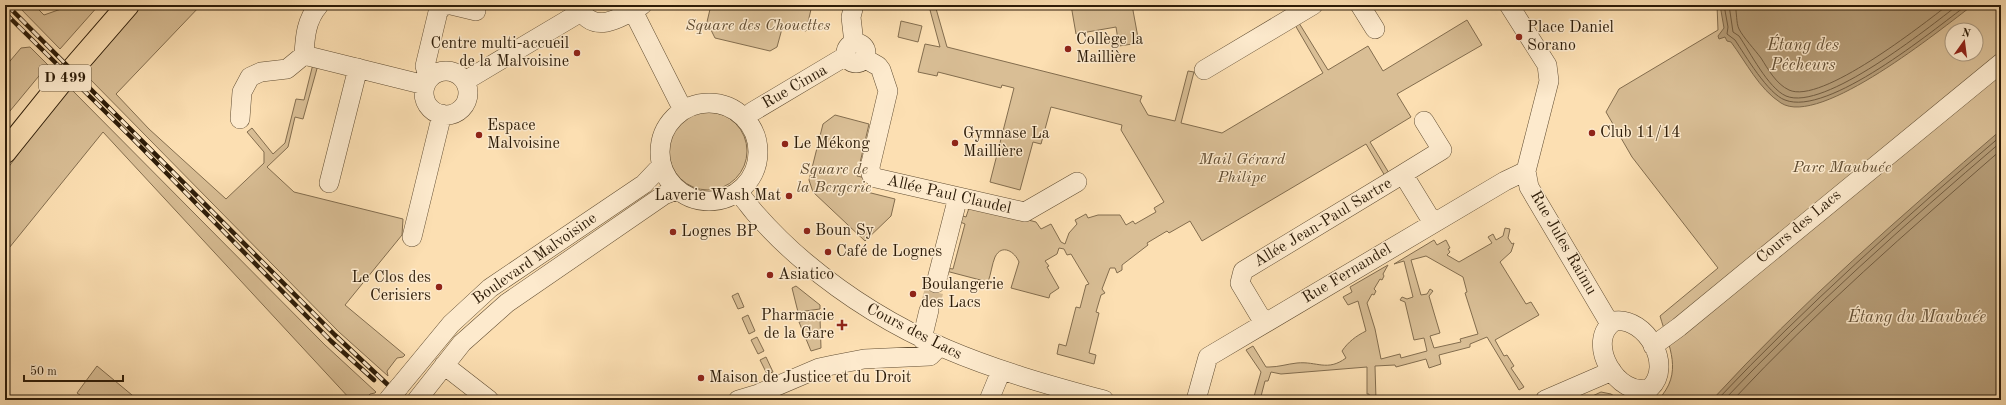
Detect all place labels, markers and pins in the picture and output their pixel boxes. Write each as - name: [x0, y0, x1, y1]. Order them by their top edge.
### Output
- place label: Place Daniel Sorano: [1527, 20, 1614, 54]
- place label: Collège la Maillière: [1076, 32, 1143, 66]
- marker: Place Daniel Sorano: [1514, 32, 1524, 42]
- place label: Centre multi-accueil de la Malvoisine: [430, 36, 569, 70]
- marker: Collège la Maillière: [1063, 44, 1073, 54]
- marker: Centre multi-accueil de la Malvoisine: [572, 48, 582, 58]
- place label: Espace Malvoisine: [487, 118, 560, 152]
- place label: Club 11/14: [1600, 125, 1681, 141]
- place label: Gymnase La Maillière: [963, 126, 1050, 160]
- marker: Club 11/14: [1587, 128, 1597, 138]
- marker: Espace Malvoisine: [474, 130, 484, 140]
- place label: Le Mékong: [793, 136, 870, 152]
- marker: Gymnase La Maillière: [950, 138, 960, 148]
- marker: Le Mékong: [780, 139, 790, 149]
- place label: Laverie Wash Mat: [654, 188, 781, 204]
- marker: Laverie Wash Mat: [784, 191, 794, 201]
- place label: Boun Sy: [815, 223, 875, 239]
- place label: Lognes BP: [681, 224, 758, 240]
- marker: Boun Sy: [802, 226, 812, 236]
- marker: Lognes BP: [668, 227, 678, 237]
- place label: Café de Lognes: [836, 244, 942, 260]
- marker: Café de Lognes: [823, 247, 833, 257]
- place label: Asiatico: [778, 267, 834, 283]
- place label: Le Clos des Cerisiers: [351, 270, 431, 304]
- marker: Asiatico: [765, 270, 775, 280]
- place label: Boulangerie des Lacs: [921, 277, 1004, 311]
- marker: Le Clos des Cerisiers: [434, 282, 444, 292]
- marker: Boulangerie des Lacs: [908, 289, 918, 299]
- place label: Pharmacie de la Gare: [761, 308, 834, 342]
- marker: Pharmacie de la Gare: [837, 320, 847, 330]
- place label: Maison de Justice et du Droit: [709, 370, 912, 386]
- marker: Maison de Justice et du Droit: [696, 373, 706, 383]

